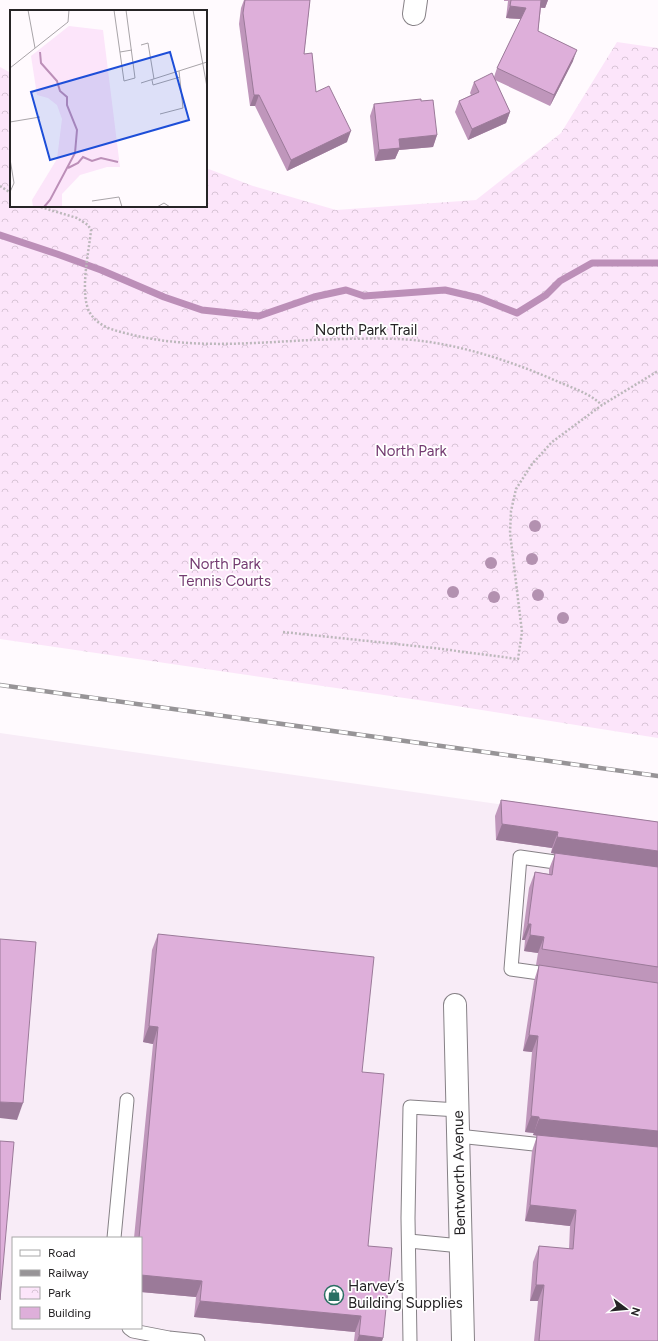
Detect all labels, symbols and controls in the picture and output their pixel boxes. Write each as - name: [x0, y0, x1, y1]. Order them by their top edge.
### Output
- inset map: [10, 10, 207, 207]
- street label: North Park Trail: [315, 321, 417, 339]
- park label: North Park: [375, 442, 448, 460]
- park label: North Park Tennis Courts: [179, 555, 271, 590]
- street label: Bentworth Avenue: [449, 1110, 469, 1236]
- legend: [12, 1237, 142, 1329]
- text: Road: [48, 1246, 76, 1260]
- text: Railway: [48, 1266, 89, 1280]
- place label: Harvey’s Building Supplies: [348, 1277, 463, 1312]
- shop icon: Harvey’s Building Supplies: [323, 1284, 345, 1306]
- text: Park: [48, 1286, 71, 1300]
- north arrow: [606, 1289, 646, 1329]
- text: Building: [48, 1306, 91, 1320]
- text: N: [628, 1306, 643, 1318]

